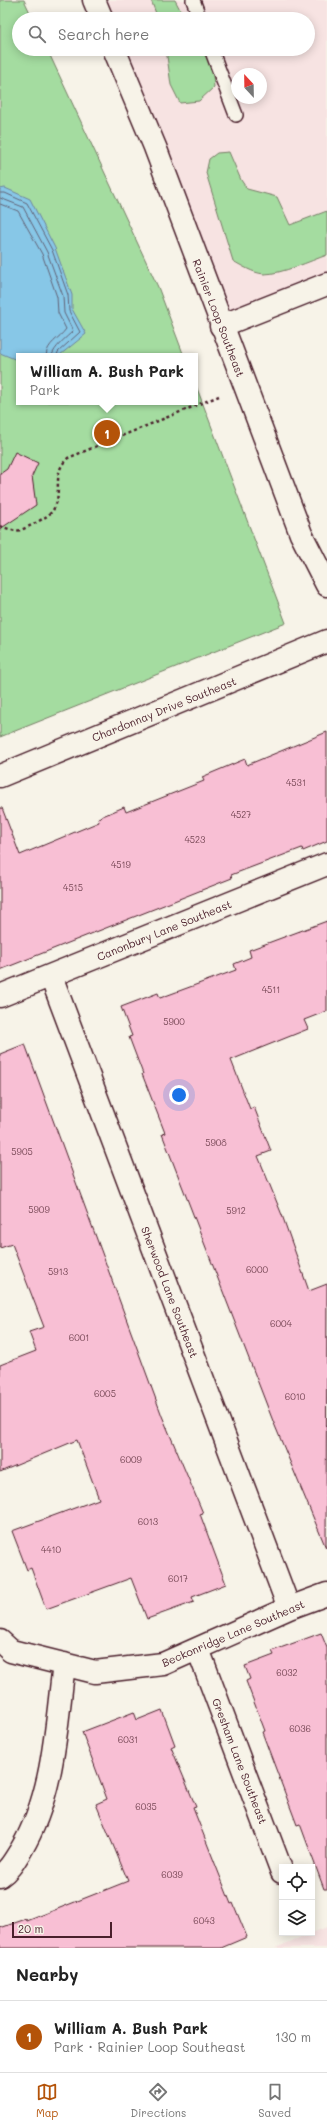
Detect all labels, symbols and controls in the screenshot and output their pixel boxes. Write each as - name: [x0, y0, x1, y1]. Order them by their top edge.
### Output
- search box: [12, 12, 315, 56]
- icon: search: [26, 23, 48, 45]
- text: Search here: [58, 24, 149, 44]
- north arrow: [231, 68, 267, 104]
- street label: Rainier Loop Southeast: [190, 257, 249, 379]
- popup: [16, 353, 198, 405]
- text: William A. Bush Park: [30, 361, 184, 381]
- text: Park: [30, 381, 60, 398]
- pin: 1: [94, 418, 120, 448]
- street label: Chardonnay Drive Southeast: [90, 673, 239, 745]
- house number: 4531: [286, 777, 306, 788]
- house number: 4527: [231, 809, 251, 820]
- house number: 4523: [185, 834, 205, 845]
- house number: 4519: [111, 859, 132, 870]
- house number: 4515: [63, 882, 83, 893]
- street label: Canonbury Lane Southeast: [94, 896, 234, 964]
- house number: 4511: [262, 984, 280, 995]
- house number: 5900: [163, 1016, 185, 1027]
- your location: [169, 1085, 189, 1105]
- house number: 5908: [205, 1137, 227, 1148]
- house number: 5905: [11, 1146, 33, 1157]
- house number: 5909: [28, 1204, 50, 1215]
- house number: 5912: [226, 1205, 246, 1216]
- street label: Sherwood Lane Southeast: [138, 1224, 202, 1360]
- house number: 6000: [246, 1264, 268, 1275]
- house number: 5913: [48, 1266, 68, 1277]
- house number: 6004: [270, 1318, 293, 1329]
- house number: 6001: [69, 1332, 89, 1343]
- house number: 6005: [94, 1388, 116, 1399]
- house number: 6010: [285, 1391, 306, 1402]
- house number: 6009: [120, 1454, 143, 1465]
- house number: 6013: [138, 1516, 158, 1527]
- house number: 4410: [41, 1544, 62, 1555]
- house number: 6017: [168, 1573, 188, 1584]
- street label: Beckonridge Lane Southeast: [159, 1596, 307, 1670]
- house number: 6032: [276, 1667, 298, 1678]
- street label: Gresham Lane Southeast: [209, 1696, 271, 1826]
- house number: 6036: [289, 1723, 311, 1734]
- house number: 6031: [118, 1734, 138, 1745]
- house number: 6035: [135, 1801, 157, 1812]
- map controls: [279, 1864, 315, 1936]
- button: locate: [279, 1864, 315, 1900]
- house number: 6039: [161, 1869, 183, 1880]
- button: layers: [279, 1900, 315, 1936]
- house number: 6043: [193, 1915, 215, 1926]
- scale bar: [12, 1920, 112, 1939]
- text: 20 m: [18, 1921, 43, 1936]
- text: Nearby: [16, 1963, 78, 1985]
- text: William A. Bush Park: [54, 2018, 208, 2038]
- text: 1: [26, 2028, 32, 2045]
- text: 130 m: [275, 2028, 311, 2045]
- text: Park · Rainier Loop Southeast: [54, 2038, 246, 2055]
- tab: Map: [36, 2081, 58, 2120]
- tab: Directions: [130, 2081, 186, 2120]
- tab: Saved: [258, 2081, 291, 2120]

